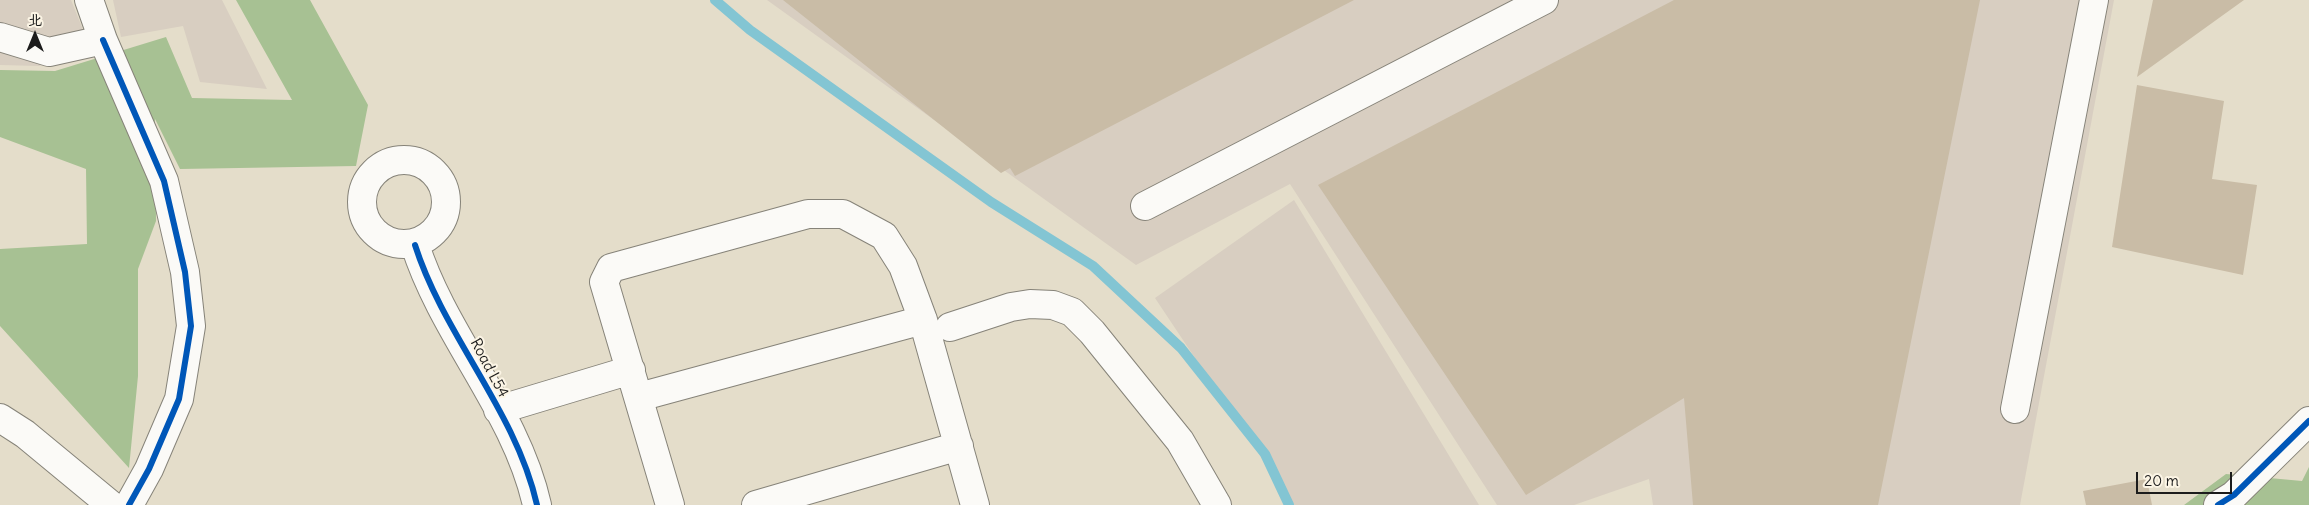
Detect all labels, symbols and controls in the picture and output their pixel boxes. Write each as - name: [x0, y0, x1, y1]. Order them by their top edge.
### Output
- north arrow: [10, 10, 60, 60]
- text: 北: [28, 11, 42, 29]
- street label: Road L54: [466, 335, 512, 401]
- scale bar: [2139, 462, 2235, 494]
- text: 20 m: [2144, 471, 2179, 490]

